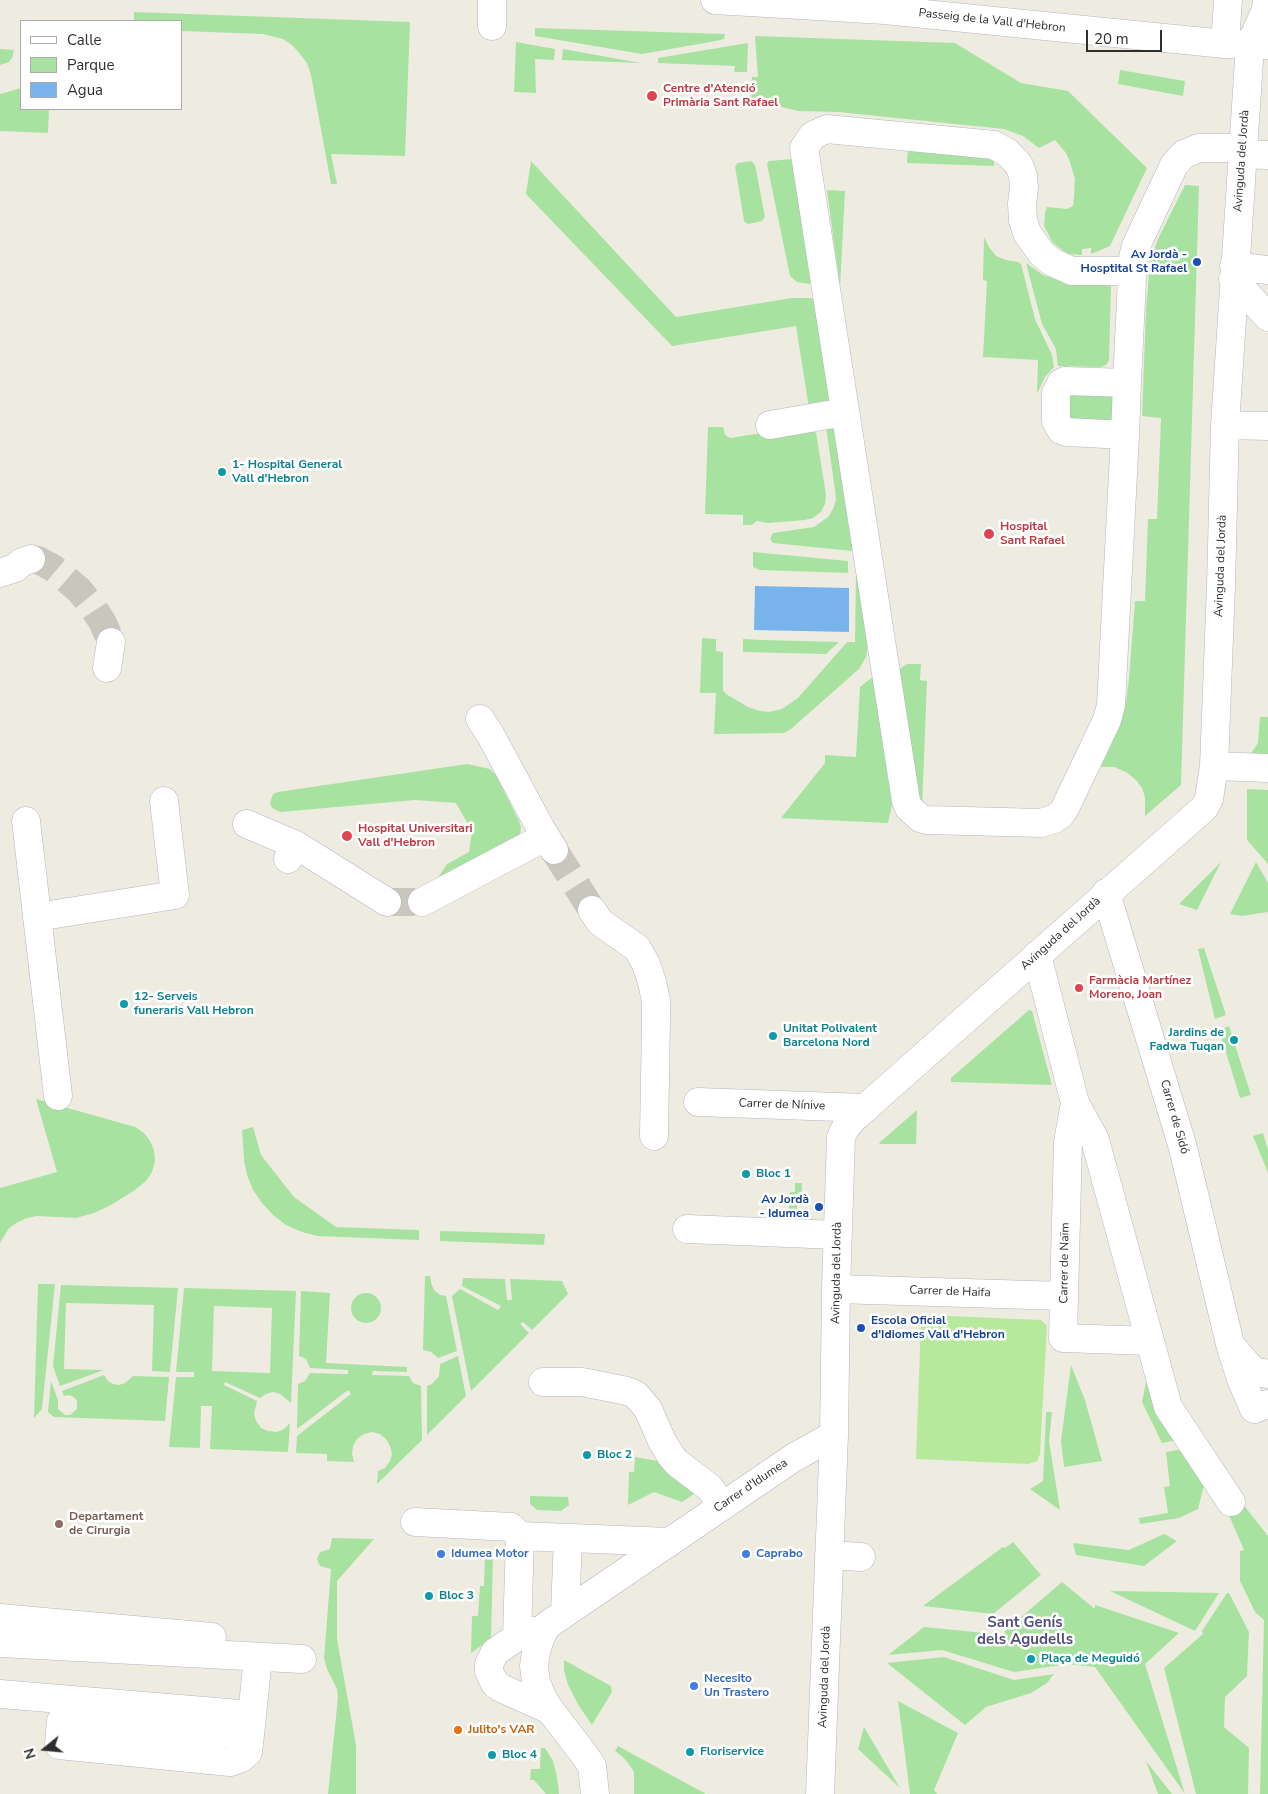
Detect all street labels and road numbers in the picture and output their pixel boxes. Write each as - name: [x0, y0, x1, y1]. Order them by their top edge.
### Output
- street label: Passeig de la Vall d'Hebron: [918, 6, 1066, 36]
- street label: Avinguda del Jordà: [1231, 109, 1253, 213]
- street label: Avinguda del Jordà: [1212, 514, 1230, 618]
- street label: Avinguda del Jordà: [1018, 894, 1104, 974]
- street label: Carrer de Sidó: [1156, 1078, 1192, 1156]
- street label: Carrer de Nínive: [738, 1096, 826, 1114]
- street label: Avinguda del Jordà: [829, 1222, 845, 1324]
- street label: Carrer de Naïm: [1057, 1222, 1073, 1304]
- street label: Carrer de Haifa: [909, 1283, 991, 1301]
- street label: Carrer d'Idumea: [711, 1456, 791, 1516]
- street label: Avinguda del Jordà: [816, 1625, 834, 1729]

